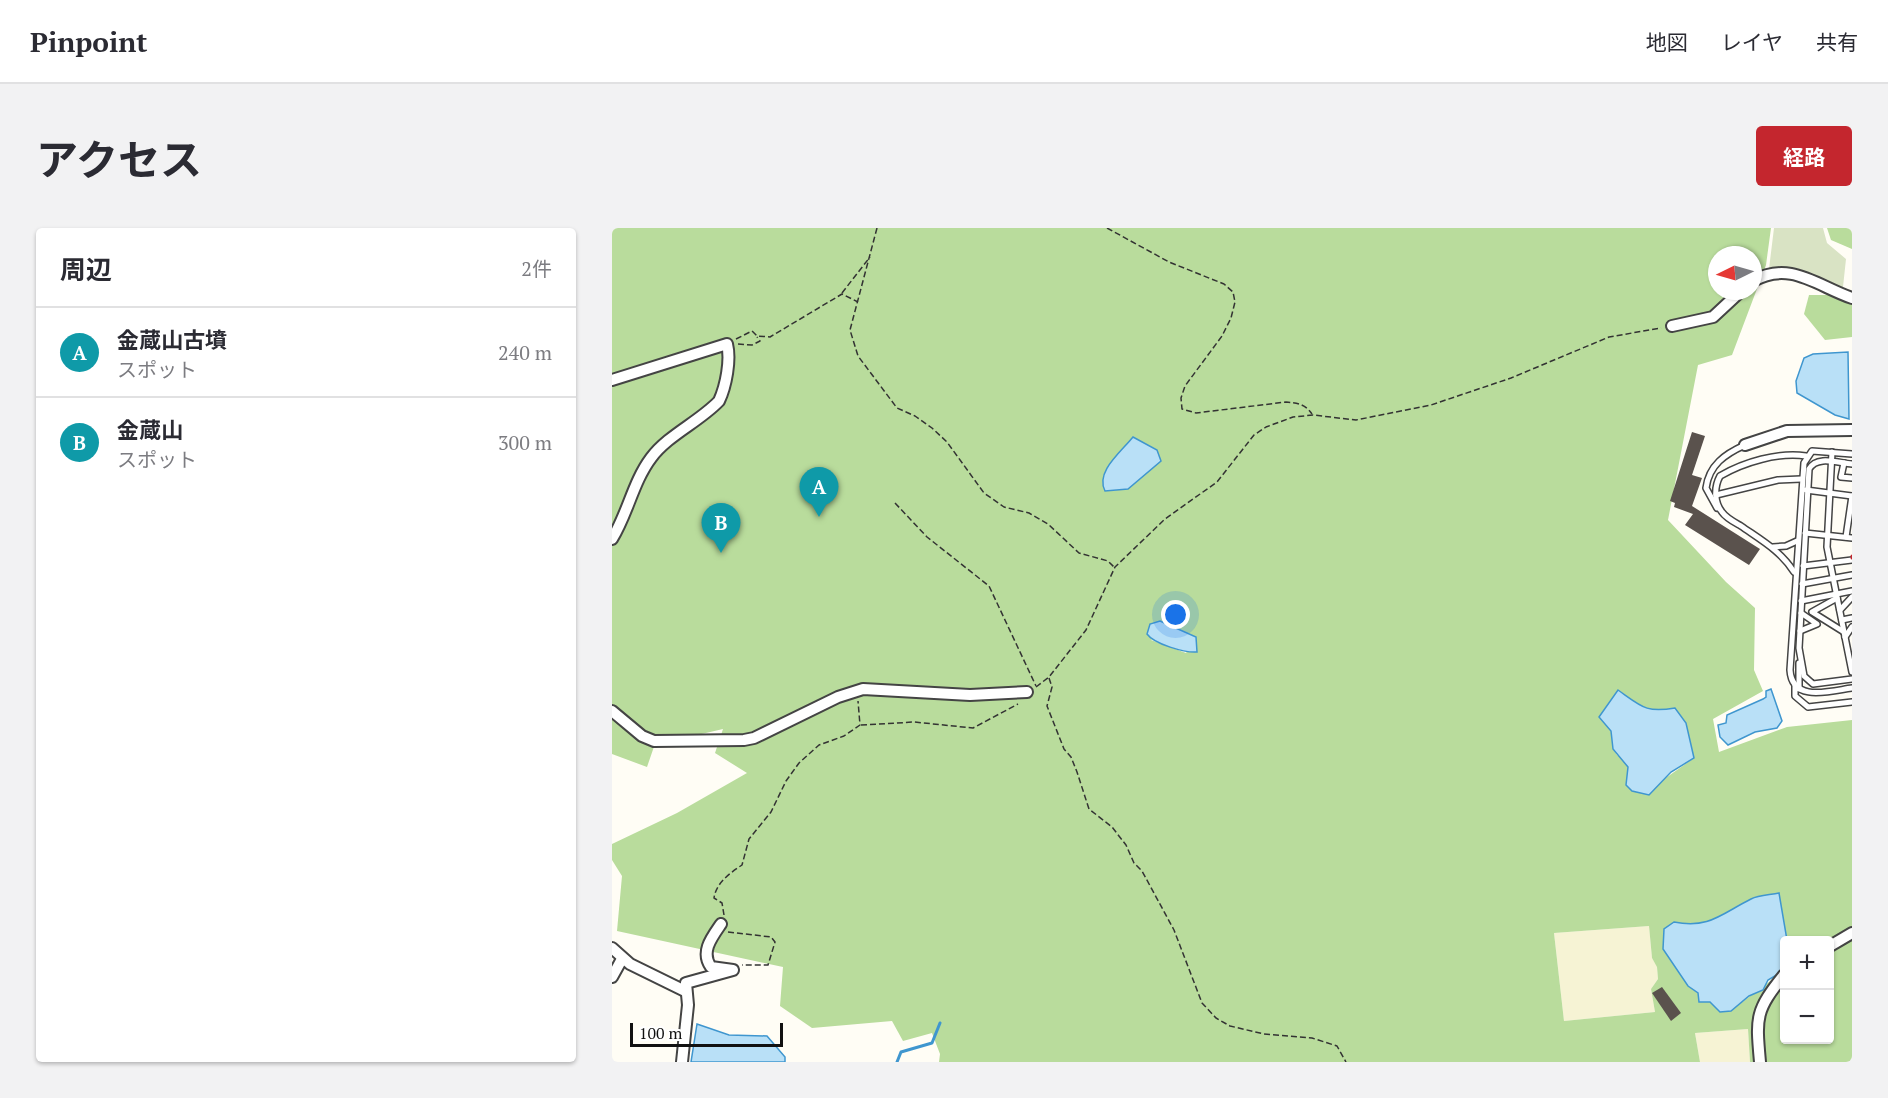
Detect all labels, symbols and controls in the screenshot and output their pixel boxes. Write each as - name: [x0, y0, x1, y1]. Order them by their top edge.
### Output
- text: Pinpoint: [30, 23, 147, 60]
- text: 地図: [1646, 28, 1688, 56]
- text: レイヤ: [1721, 28, 1783, 56]
- text: 共有: [1816, 28, 1858, 56]
- button: 経路: [1756, 126, 1852, 186]
- text: アクセス: [36, 131, 202, 187]
- north arrow: [1708, 246, 1762, 300]
- text: 周辺: [60, 252, 112, 286]
- text: 2件: [521, 255, 552, 282]
- text: 金蔵山古墳: [117, 325, 227, 354]
- text: A: [72, 339, 87, 366]
- text: 240 m: [498, 339, 552, 366]
- text: スポット: [117, 356, 197, 383]
- text: 金蔵山: [117, 415, 183, 444]
- text: B: [73, 429, 86, 456]
- text: 300 m: [498, 429, 552, 456]
- text: スポット: [117, 446, 197, 473]
- pin: A: [800, 468, 838, 517]
- pin: B: [702, 504, 740, 553]
- your location: [1161, 600, 1190, 629]
- map controls: [1780, 936, 1834, 1044]
- button: +: [1780, 936, 1834, 990]
- button: −: [1780, 990, 1834, 1044]
- scale bar: [630, 1020, 783, 1048]
- text: 100 m: [639, 1022, 682, 1044]

